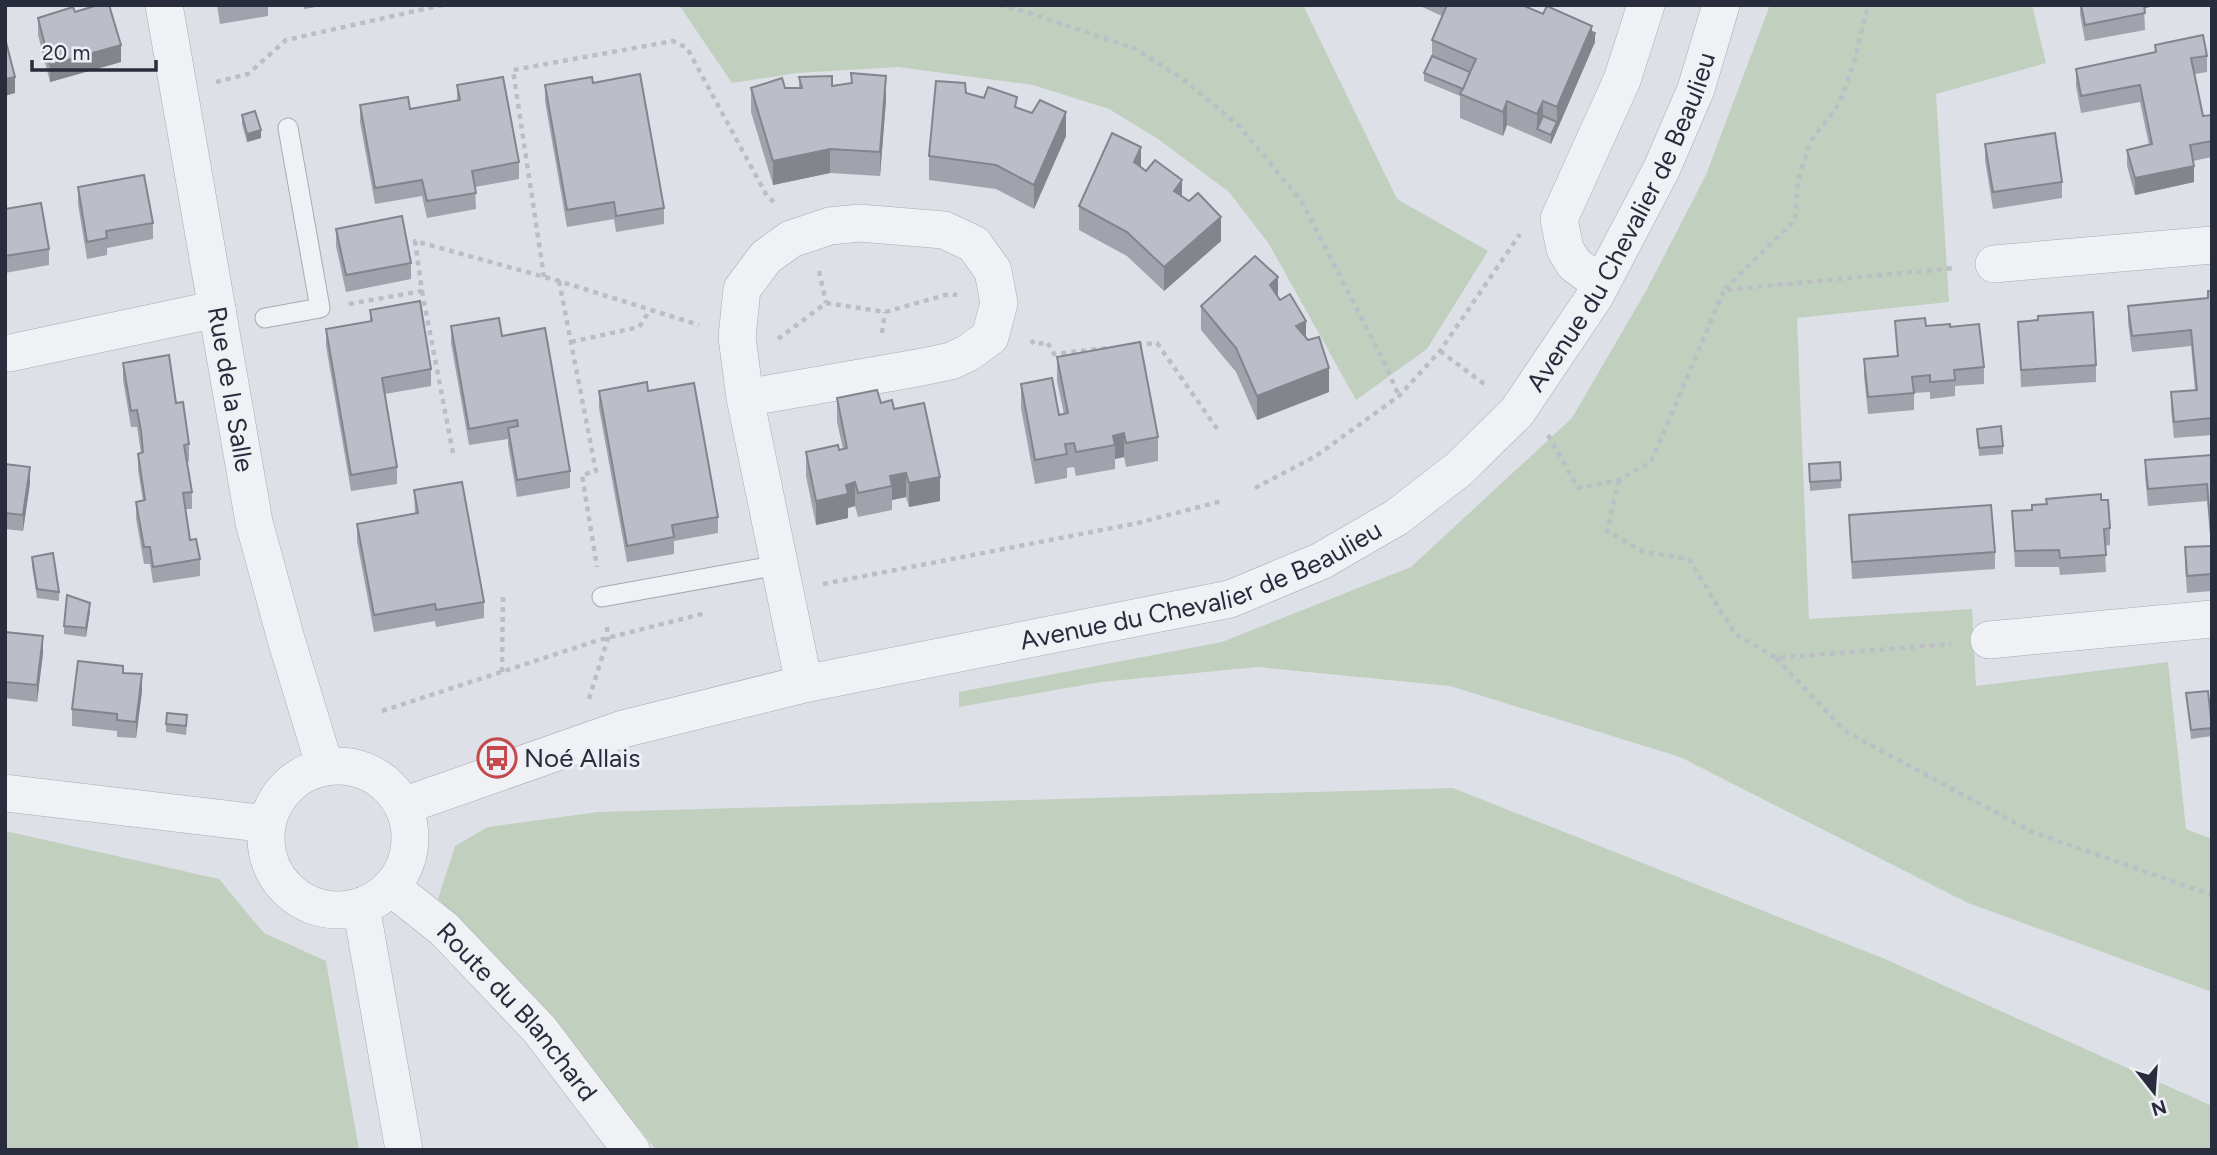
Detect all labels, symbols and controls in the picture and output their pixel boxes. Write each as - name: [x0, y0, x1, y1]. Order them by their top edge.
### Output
- scale bar: [32, 28, 156, 72]
- text: 20 m: [42, 40, 90, 65]
- street label: Avenue du Chevalier de Beaulieu: [1519, 49, 1722, 398]
- street label: Rue de la Salle: [201, 304, 261, 475]
- street label: Avenue du Chevalier de Beaulieu: [1017, 513, 1387, 657]
- bus stop icon: Noé Allais: [476, 737, 518, 779]
- place label: Noé Allais: [524, 742, 640, 774]
- street label: Route du Blanchard: [430, 915, 604, 1107]
- north arrow: [2119, 1057, 2189, 1127]
- text: N: [2148, 1095, 2169, 1121]

